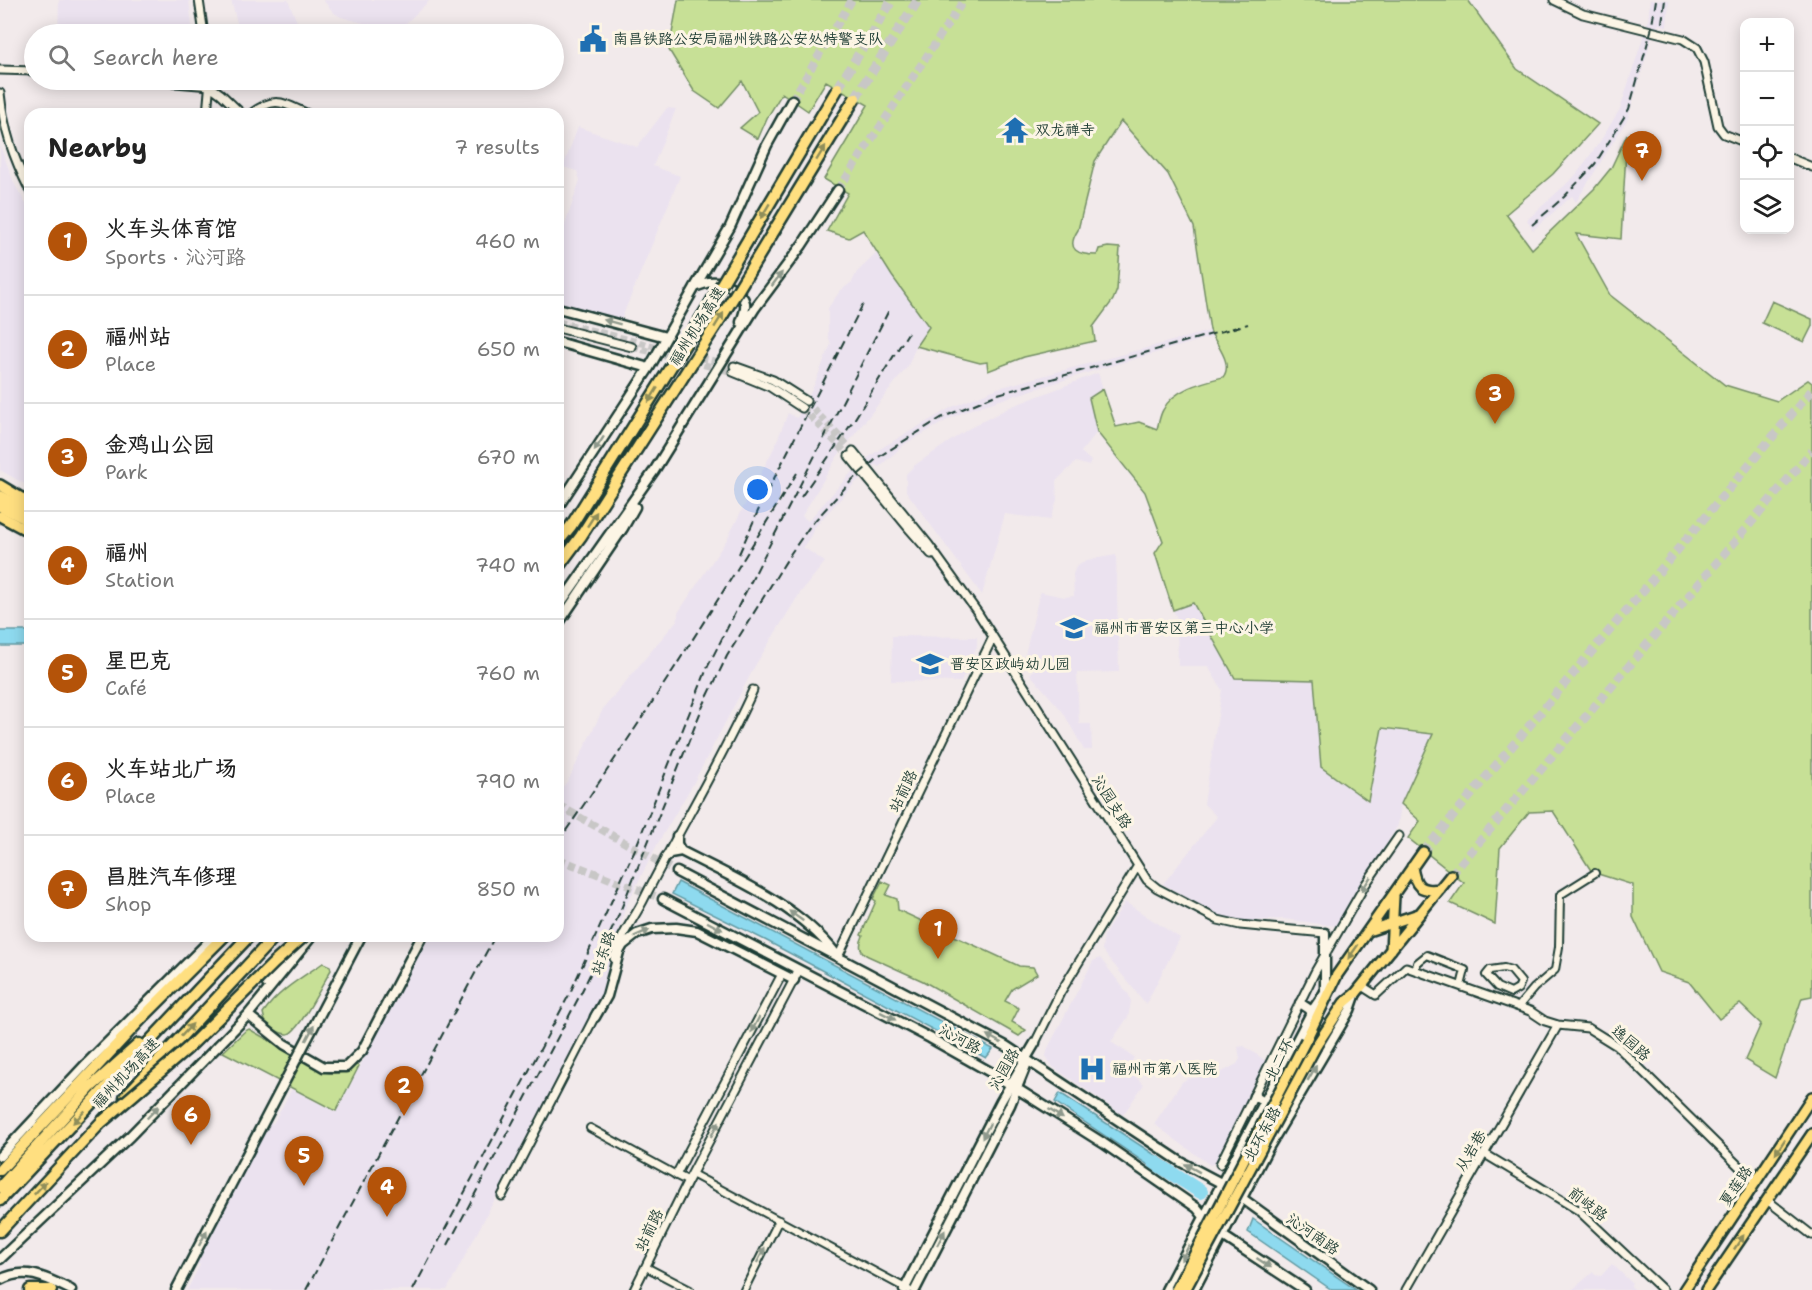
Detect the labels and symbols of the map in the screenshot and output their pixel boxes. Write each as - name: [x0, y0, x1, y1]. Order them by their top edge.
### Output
- public building icon: 南昌铁路公安局福州铁路公安处特警支队: [578, 24, 608, 54]
- place label: 南昌铁路公安局福州铁路公安处特警支队: [613, 29, 883, 49]
- temple icon: 双龙禅寺: [1000, 115, 1030, 145]
- place label: 双龙禅寺: [1035, 120, 1095, 140]
- pin: 7: [1622, 132, 1662, 181]
- one-way arrow: [816, 145, 827, 161]
- one-way arrow: [760, 202, 770, 219]
- one-way arrow: [771, 271, 783, 287]
- street label: 福州机场高速: [665, 283, 729, 369]
- one-way arrow: [714, 311, 725, 328]
- one-way arrow: [603, 317, 621, 327]
- pin: 3: [1476, 374, 1514, 424]
- one-way arrow: [647, 387, 658, 403]
- one-way arrow: [594, 436, 605, 452]
- your location: [743, 475, 772, 504]
- one-way arrow: [586, 512, 598, 528]
- school or university icon: 福州市晋安区第三中心小学: [1059, 613, 1089, 643]
- place label: 福州市晋安区第三中心小学: [1094, 618, 1274, 638]
- school or university icon: 晋安区政屿幼儿园: [915, 649, 945, 679]
- place label: 晋安区政屿幼儿园: [950, 654, 1070, 674]
- street label: 站前路: [884, 766, 922, 816]
- street label: 沁园支路: [1088, 771, 1136, 833]
- one-way arrow: [1361, 876, 1372, 892]
- one-way arrow: [788, 910, 804, 923]
- pin: 1: [918, 910, 958, 959]
- one-way arrow: [706, 921, 723, 931]
- street label: 站东路: [586, 928, 620, 978]
- one-way arrow: [633, 928, 651, 938]
- one-way arrow: [1348, 944, 1359, 960]
- one-way arrow: [879, 1011, 896, 1021]
- one-way arrow: [750, 1017, 760, 1034]
- street label: 沁河路: [935, 1019, 985, 1059]
- street label: 逸园路: [1607, 1021, 1655, 1065]
- one-way arrow: [180, 1023, 194, 1038]
- one-way arrow: [305, 1024, 315, 1041]
- street label: 福州机场高速: [88, 1033, 164, 1113]
- one-way arrow: [985, 1034, 1002, 1044]
- street label: 北二环: [1260, 1035, 1298, 1085]
- street label: 沁园路: [984, 1045, 1024, 1093]
- hospital icon: 福州市第八医院: [1077, 1054, 1107, 1084]
- place label: 福州市第八医院: [1112, 1059, 1217, 1079]
- one-way arrow: [1307, 1065, 1318, 1081]
- pin: 2: [384, 1066, 424, 1116]
- pin: 6: [172, 1096, 210, 1145]
- street label: 北环东路: [1239, 1103, 1285, 1165]
- one-way arrow: [146, 1105, 160, 1119]
- one-way arrow: [1048, 1108, 1064, 1119]
- one-way arrow: [73, 1109, 87, 1123]
- one-way arrow: [710, 1121, 720, 1138]
- one-way arrow: [981, 1122, 990, 1139]
- street label: 从岩巷: [1451, 1127, 1491, 1175]
- pin: 5: [284, 1136, 324, 1186]
- one-way arrow: [1775, 1138, 1786, 1155]
- street label: 夏莲路: [1715, 1162, 1757, 1210]
- one-way arrow: [1184, 1163, 1201, 1173]
- pin: 4: [368, 1168, 406, 1217]
- one-way arrow: [33, 1181, 47, 1196]
- street label: 前岐路: [1564, 1182, 1612, 1226]
- street label: 站前路: [630, 1205, 668, 1255]
- street label: 沁河南路: [1283, 1209, 1343, 1259]
- one-way arrow: [198, 1229, 208, 1247]
- one-way arrow: [936, 1229, 946, 1247]
- one-way arrow: [1733, 1234, 1745, 1250]
- one-way arrow: [1181, 1245, 1190, 1262]
- one-way arrow: [756, 1246, 766, 1263]
- one-way arrow: [1256, 1257, 1272, 1268]

